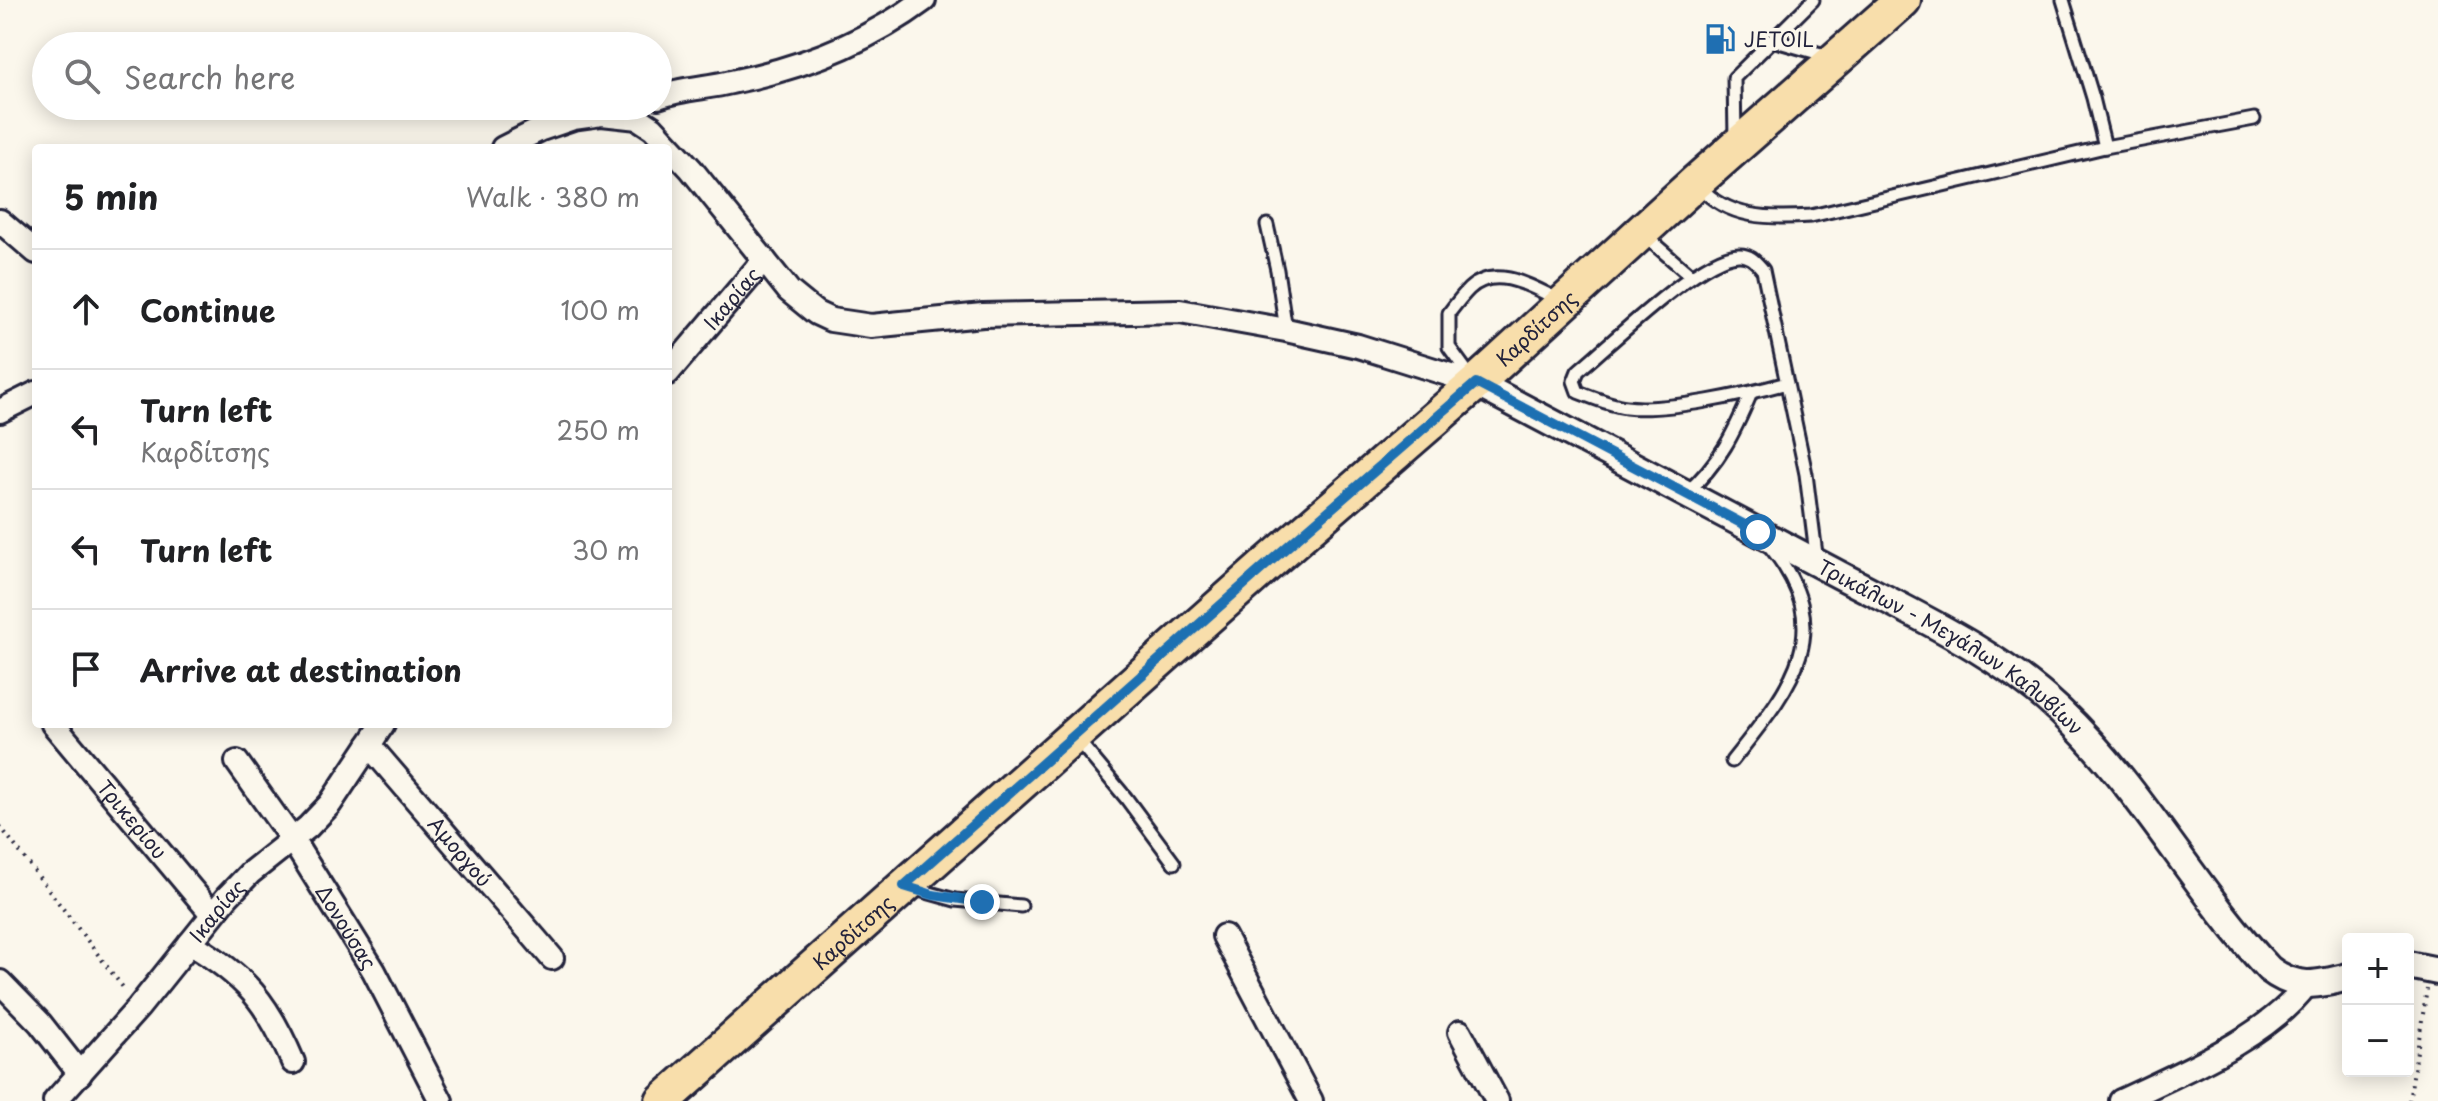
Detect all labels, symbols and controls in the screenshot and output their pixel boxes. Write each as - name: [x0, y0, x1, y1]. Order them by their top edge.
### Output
- fuel station icon: JETOIL: [1703, 22, 1737, 56]
- place label: JETOIL: [1744, 24, 1814, 54]
- search box: [32, 32, 672, 120]
- icon: search: [60, 54, 104, 98]
- text: Search here: [124, 54, 296, 99]
- text: 5 min: [64, 170, 158, 222]
- text: Walk · 380 m: [466, 177, 640, 216]
- street label: Ικαρίας: [696, 260, 767, 336]
- street label: Καρδίτσης: [1489, 283, 1583, 373]
- icon: ahead: [64, 287, 108, 331]
- text: Continue: [140, 287, 275, 332]
- text: 100 m: [560, 290, 640, 329]
- text: Turn left: [140, 387, 272, 432]
- icon: left: [64, 407, 108, 451]
- text: 250 m: [556, 410, 640, 449]
- text: Καρδίτσης: [140, 432, 270, 471]
- route start: [1740, 514, 1776, 550]
- icon: left: [64, 527, 108, 571]
- text: Turn left: [140, 527, 272, 572]
- text: 30 m: [572, 530, 640, 569]
- street label: Τρικάλων - Μεγάλων Καλυβίων: [1813, 551, 2091, 741]
- icon: arrive: [64, 647, 108, 691]
- text: Arrive at destination: [140, 647, 462, 692]
- street label: Τρικερίου: [91, 773, 175, 865]
- street label: Αμοργού: [421, 809, 499, 893]
- street label: Ικαρίας: [181, 872, 252, 949]
- street label: Δονούσας: [309, 879, 384, 975]
- route end: [964, 884, 1000, 920]
- street label: Καρδίτσης: [805, 888, 900, 977]
- map controls: [2342, 933, 2414, 1077]
- button: +: [2342, 933, 2414, 1005]
- button: −: [2342, 1005, 2414, 1077]

